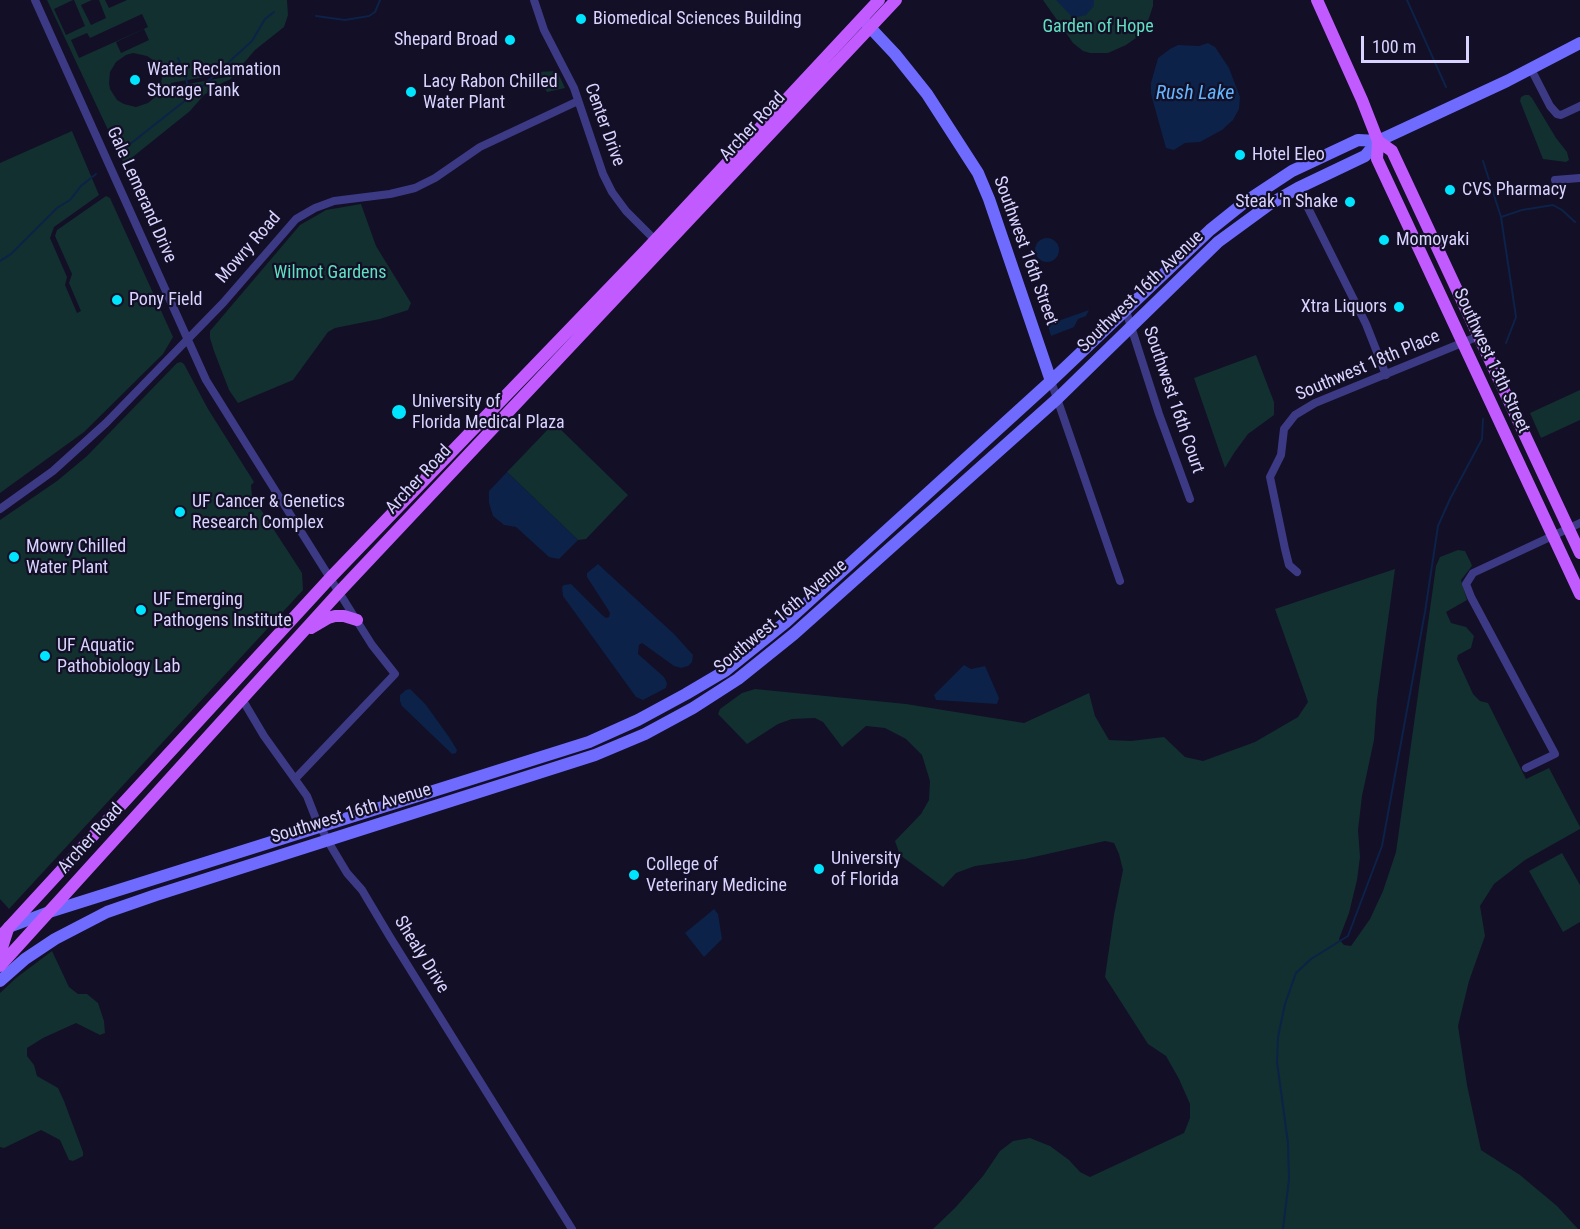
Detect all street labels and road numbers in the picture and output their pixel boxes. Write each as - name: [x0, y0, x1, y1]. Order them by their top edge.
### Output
- street label: Center Drive: [579, 81, 629, 169]
- street label: Archer Road: [715, 88, 791, 166]
- street label: Gale Lemerand Drive: [101, 124, 181, 266]
- street label: Southwest 16th Street: [988, 174, 1062, 328]
- street label: Mowry Road: [212, 208, 286, 288]
- street label: Southwest 16th Avenue: [1074, 226, 1208, 358]
- street label: Southwest 13th Street: [1448, 285, 1534, 437]
- street label: Southwest 16th Court: [1138, 324, 1208, 476]
- street label: Southwest 18th Place: [1293, 326, 1443, 406]
- street label: Archer Road: [381, 441, 457, 519]
- street label: Southwest 16th Avenue: [710, 555, 852, 679]
- street label: Southwest 16th Avenue: [268, 779, 434, 849]
- street label: Archer Road: [54, 799, 128, 879]
- street label: Shealy Drive: [389, 912, 453, 998]

